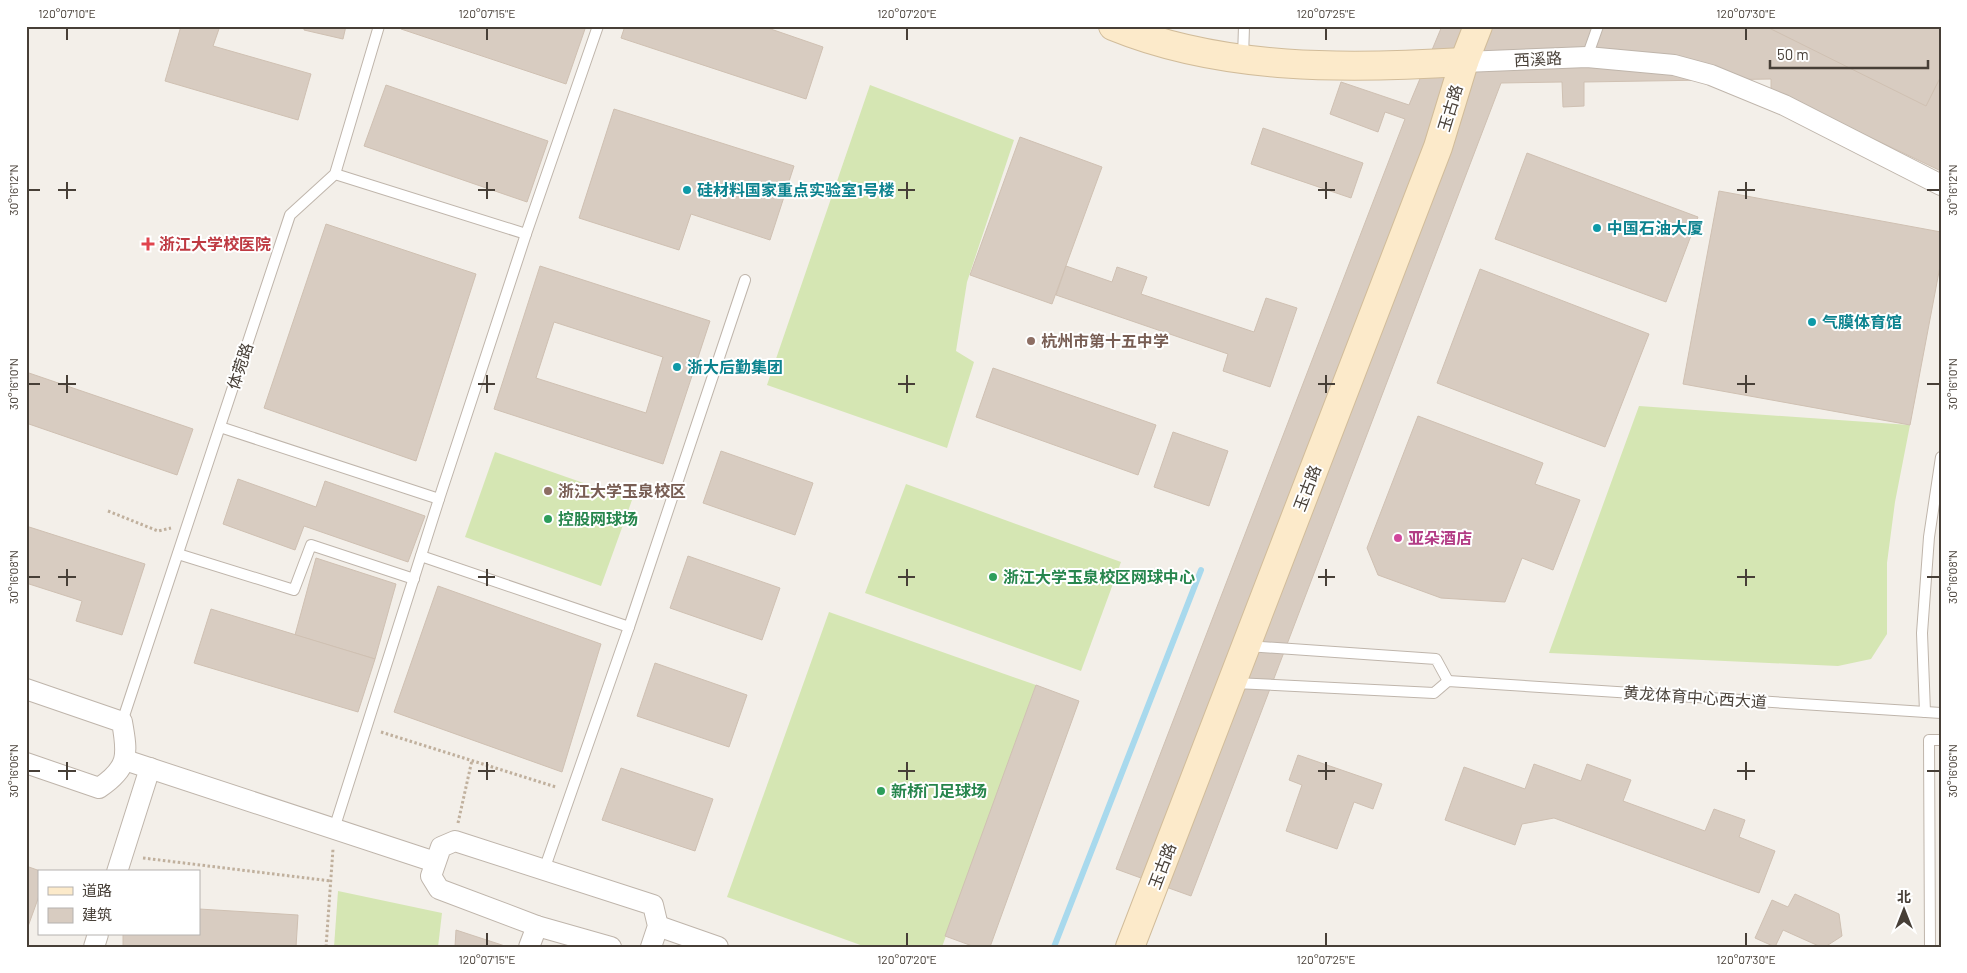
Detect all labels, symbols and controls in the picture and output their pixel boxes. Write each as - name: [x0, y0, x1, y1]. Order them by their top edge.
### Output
- text: 120°07'10"E: [38, 6, 96, 20]
- text: 120°07'15"E: [459, 6, 515, 20]
- text: 120°07'20"E: [877, 6, 937, 20]
- text: 120°07'25"E: [1296, 6, 1356, 20]
- text: 120°07'30"E: [1716, 6, 1776, 20]
- scale bar: [1770, 38, 1927, 70]
- text: 50 m: [1777, 45, 1809, 63]
- street label: 西溪路: [1514, 48, 1562, 69]
- street label: 玉古路: [1433, 82, 1466, 134]
- text: 30°16'12"N: [6, 164, 20, 216]
- text: 30°16'12"N: [1945, 164, 1959, 216]
- place label: 硅材料国家重点实验室1号楼: [697, 180, 895, 199]
- marker: 硅材料国家重点实验室1号楼: [681, 184, 693, 196]
- place label: 中国石油大厦: [1607, 218, 1703, 237]
- marker: 中国石油大厦: [1591, 222, 1603, 234]
- place label: 浙江大学校医院: [159, 234, 271, 253]
- marker: 浙江大学校医院: [141, 237, 155, 251]
- place label: 气膜体育馆: [1822, 312, 1902, 331]
- marker: 气膜体育馆: [1806, 316, 1818, 328]
- place label: 杭州市第十五中学: [1041, 331, 1169, 350]
- marker: 杭州市第十五中学: [1025, 335, 1037, 347]
- street label: 体菀路: [223, 340, 256, 392]
- place label: 浙大后勤集团: [687, 357, 783, 376]
- text: 30°16'10"N: [6, 358, 20, 410]
- text: 30°16'10"N: [1945, 358, 1959, 410]
- marker: 浙大后勤集团: [671, 361, 683, 373]
- street label: 玉古路: [1289, 462, 1324, 514]
- place label: 浙江大学玉泉校区: [558, 481, 686, 500]
- marker: 浙江大学玉泉校区: [542, 485, 554, 497]
- place label: 控股网球场: [558, 509, 638, 528]
- marker: 控股网球场: [542, 513, 554, 525]
- place label: 亚朵酒店: [1408, 528, 1472, 547]
- marker: 亚朵酒店: [1392, 532, 1404, 544]
- text: 30°16'08"N: [6, 550, 20, 604]
- text: 30°16'08"N: [1945, 550, 1959, 604]
- place label: 浙江大学玉泉校区网球中心: [1003, 567, 1195, 586]
- marker: 浙江大学玉泉校区网球中心: [987, 571, 999, 583]
- street label: 黄龙体育中心西大道: [1623, 682, 1768, 711]
- text: 30°16'06"N: [6, 744, 20, 798]
- text: 30°16'06"N: [1945, 744, 1959, 798]
- place label: 新桥门足球场: [891, 781, 987, 800]
- marker: 新桥门足球场: [875, 785, 887, 797]
- street label: 玉古路: [1144, 840, 1179, 892]
- legend: [38, 870, 200, 936]
- text: 道路: [82, 881, 112, 899]
- north arrow: [1880, 886, 1930, 936]
- text: 北: [1897, 888, 1911, 905]
- text: 建筑: [82, 905, 112, 923]
- text: 120°07'15"E: [459, 952, 515, 966]
- text: 120°07'20"E: [877, 952, 937, 966]
- text: 120°07'25"E: [1296, 952, 1356, 966]
- text: 120°07'30"E: [1716, 952, 1776, 966]

